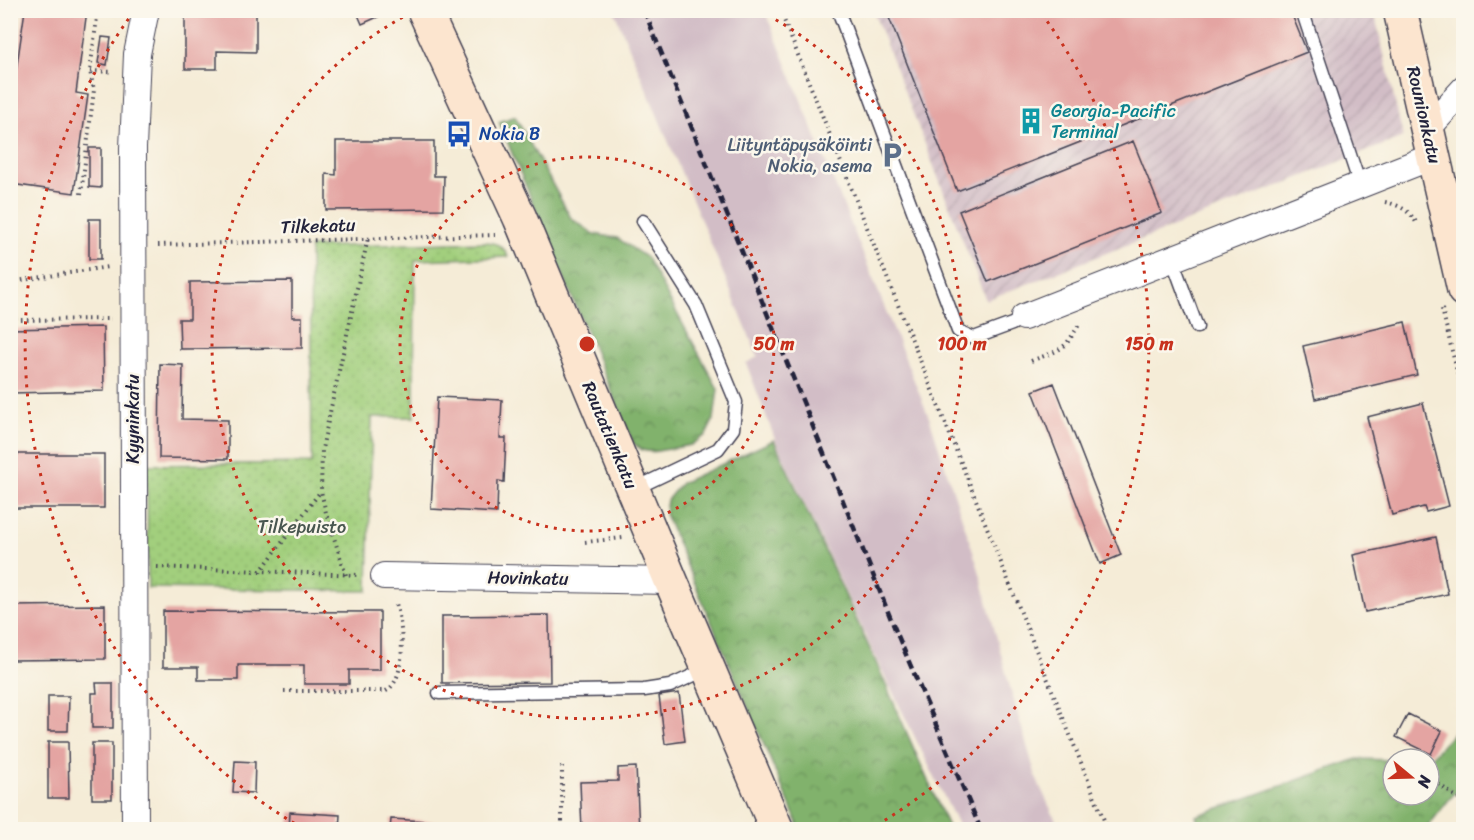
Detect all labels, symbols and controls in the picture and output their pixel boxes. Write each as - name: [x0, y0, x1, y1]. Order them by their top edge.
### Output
- street label: Rounionkatu: [1397, 63, 1451, 167]
- place label: Georgia-Pacific Terminal: [1051, 95, 1176, 148]
- building icon: Georgia-Pacific Terminal: [1016, 106, 1046, 136]
- place label: Nokia B: [479, 118, 540, 150]
- bus stop icon: Nokia B: [444, 119, 474, 149]
- place label: Liityntäpysäköinti Nokia, asema: [728, 129, 873, 182]
- parking icon: Liityntäpysäköinti Nokia, asema: [877, 140, 907, 170]
- street label: Tilkekatu: [280, 209, 356, 243]
- text: 50 m: [754, 328, 795, 360]
- text: 100 m: [938, 328, 987, 360]
- text: 150 m: [1125, 328, 1173, 360]
- centre of rings: [577, 334, 597, 354]
- street label: Kyyninkatu: [117, 374, 149, 464]
- street label: Rautatienkatu: [573, 376, 647, 494]
- park label: Tilkepuisto: [258, 511, 346, 543]
- street label: Hovinkatu: [487, 561, 569, 595]
- north arrow: [1381, 747, 1441, 807]
- text: N: [1409, 771, 1441, 793]

